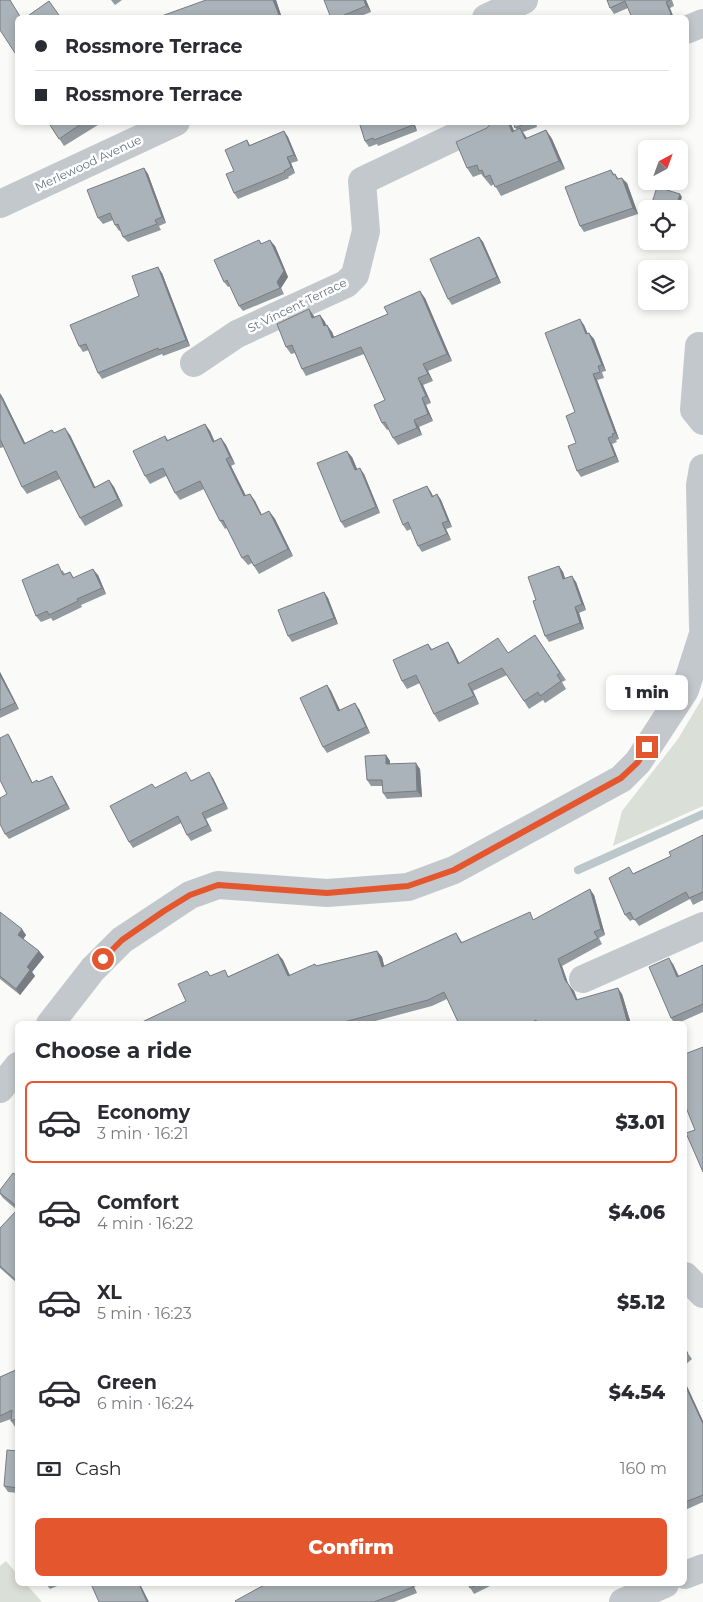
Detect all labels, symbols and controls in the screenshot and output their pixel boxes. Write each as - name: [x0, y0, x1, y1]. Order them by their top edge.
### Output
- text: Rossmore Terrace: [65, 35, 243, 58]
- text: Rossmore Terrace: [65, 83, 243, 106]
- street label: Merlewood Avenue: [32, 132, 144, 194]
- north arrow: [638, 140, 688, 190]
- map controls: [638, 140, 688, 310]
- button: locate: [638, 200, 688, 250]
- button: layers: [638, 260, 688, 310]
- street label: St Vincent Terrace: [245, 274, 349, 336]
- callout: 1 min: [606, 674, 688, 710]
- text: 1 min: [625, 683, 669, 702]
- route end: [636, 736, 658, 758]
- route start: [92, 948, 114, 970]
- text: Choose a ride: [35, 1037, 192, 1064]
- icon: car: [37, 1100, 82, 1145]
- text: Economy: [97, 1101, 190, 1124]
- text: $3.01: [616, 1111, 665, 1134]
- text: 3 min · 16:21: [97, 1124, 189, 1143]
- icon: car: [37, 1190, 82, 1235]
- text: Comfort: [97, 1191, 179, 1214]
- text: $4.06: [608, 1201, 665, 1224]
- text: 4 min · 16:22: [97, 1214, 193, 1233]
- icon: car: [37, 1280, 82, 1325]
- text: XL: [97, 1281, 122, 1304]
- text: $5.12: [617, 1291, 665, 1314]
- text: 5 min · 16:23: [97, 1304, 192, 1323]
- icon: car: [37, 1370, 82, 1415]
- text: Green: [97, 1371, 157, 1394]
- text: $4.54: [609, 1381, 665, 1404]
- text: 6 min · 16:24: [97, 1394, 194, 1413]
- icon: cash: [35, 1455, 63, 1483]
- text: Cash: [75, 1457, 122, 1480]
- text: 160 m: [620, 1459, 667, 1478]
- button: Confirm: [35, 1518, 667, 1576]

